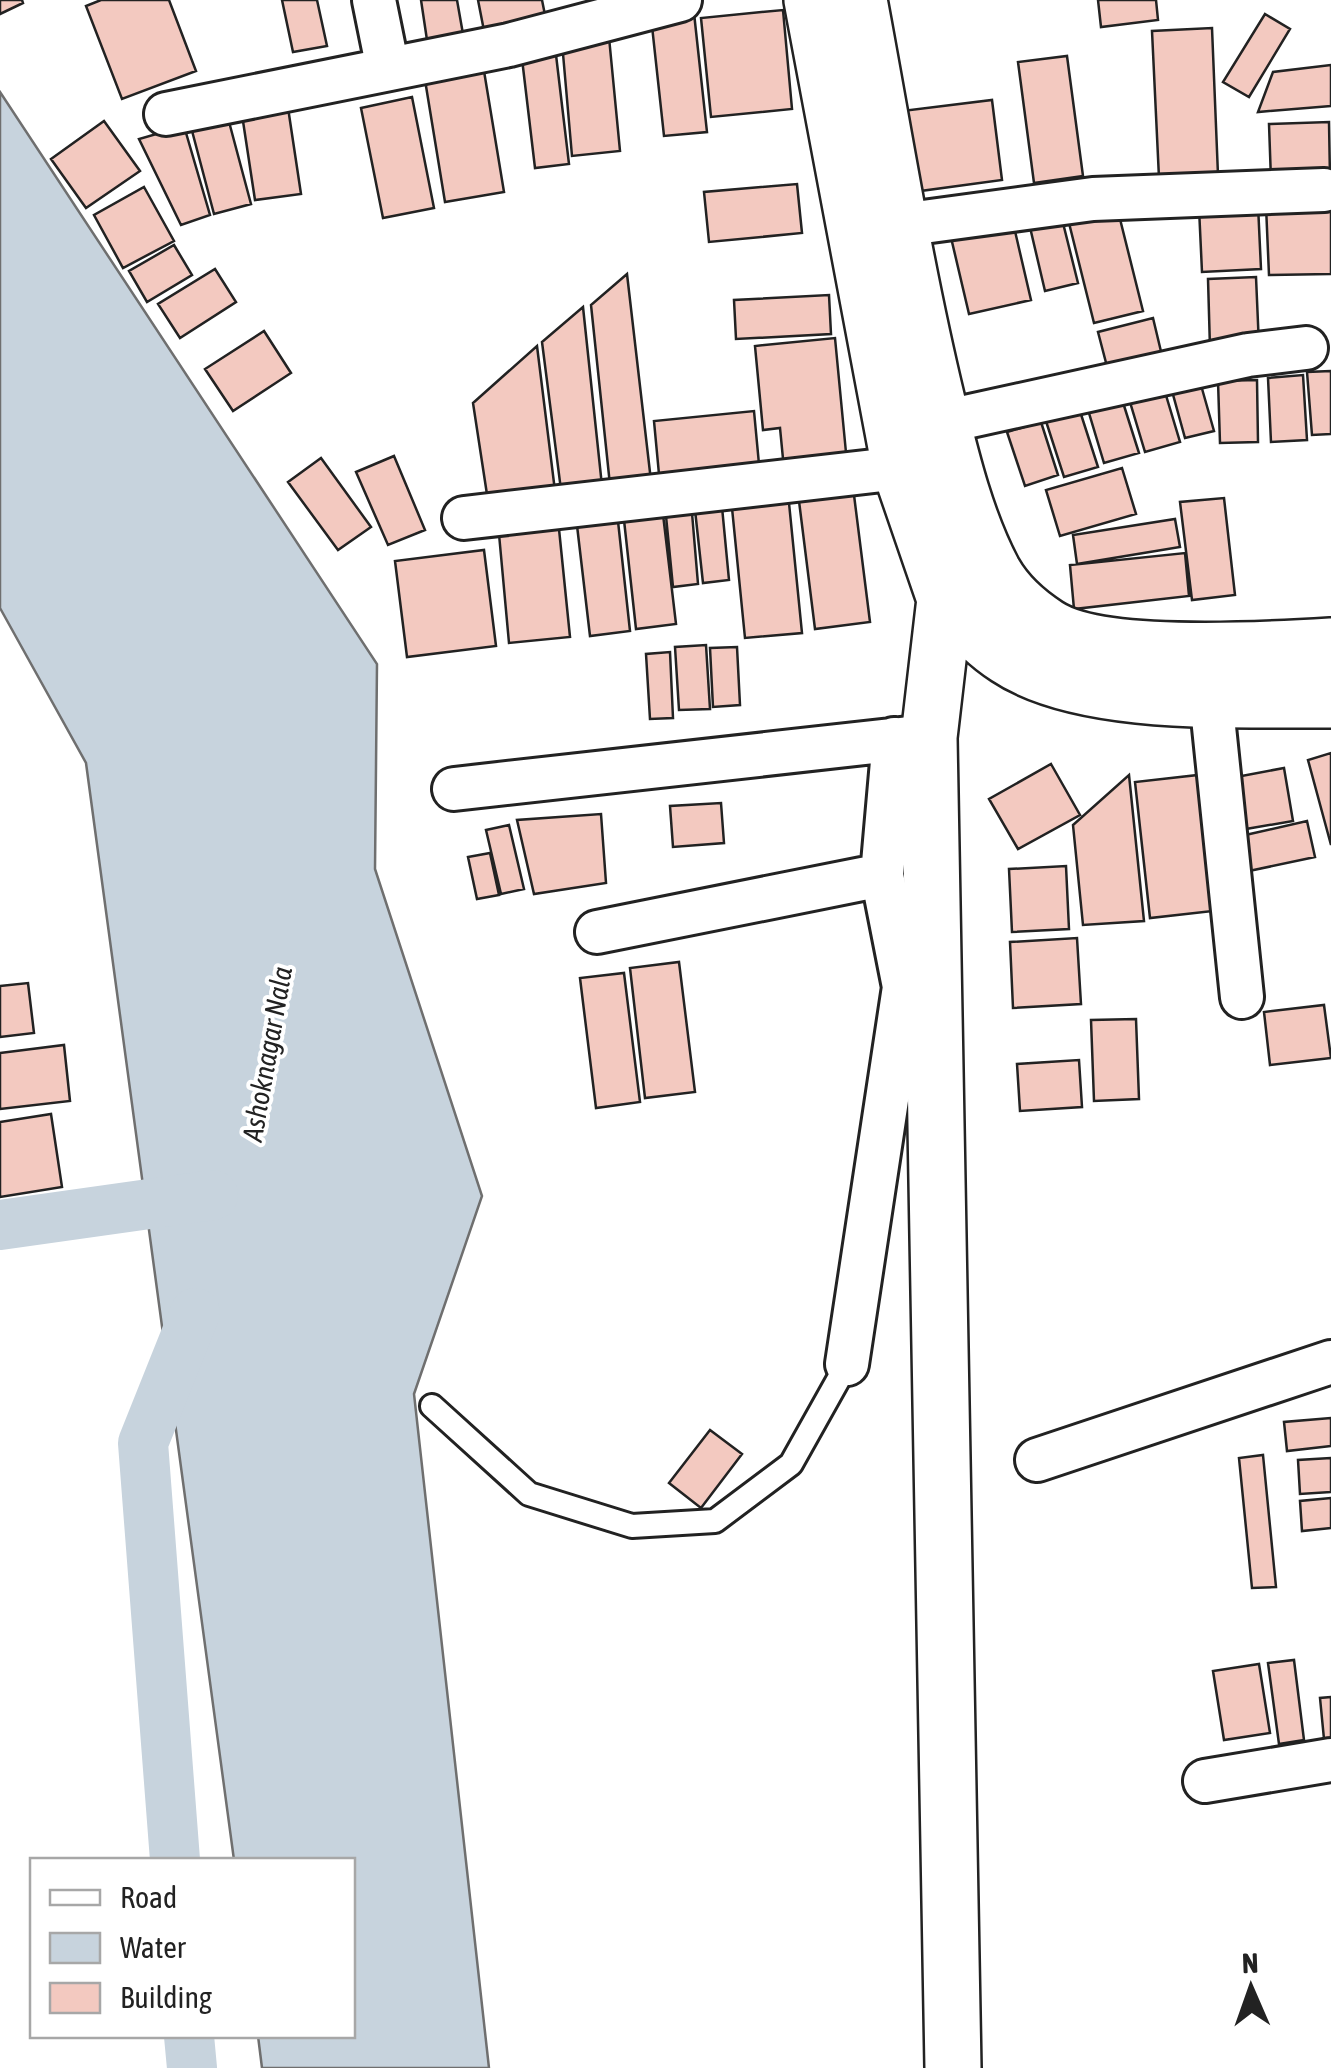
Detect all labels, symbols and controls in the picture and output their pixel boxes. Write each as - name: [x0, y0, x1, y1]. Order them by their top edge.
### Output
- water label: Ashoknagar Nala: [236, 964, 298, 1145]
- legend: [30, 1858, 355, 2038]
- text: Road: [120, 1880, 177, 1914]
- text: Water: [120, 1930, 187, 1964]
- north arrow: [1201, 1938, 1301, 2038]
- text: N: [1241, 1947, 1259, 1979]
- text: Building: [120, 1980, 212, 2014]

